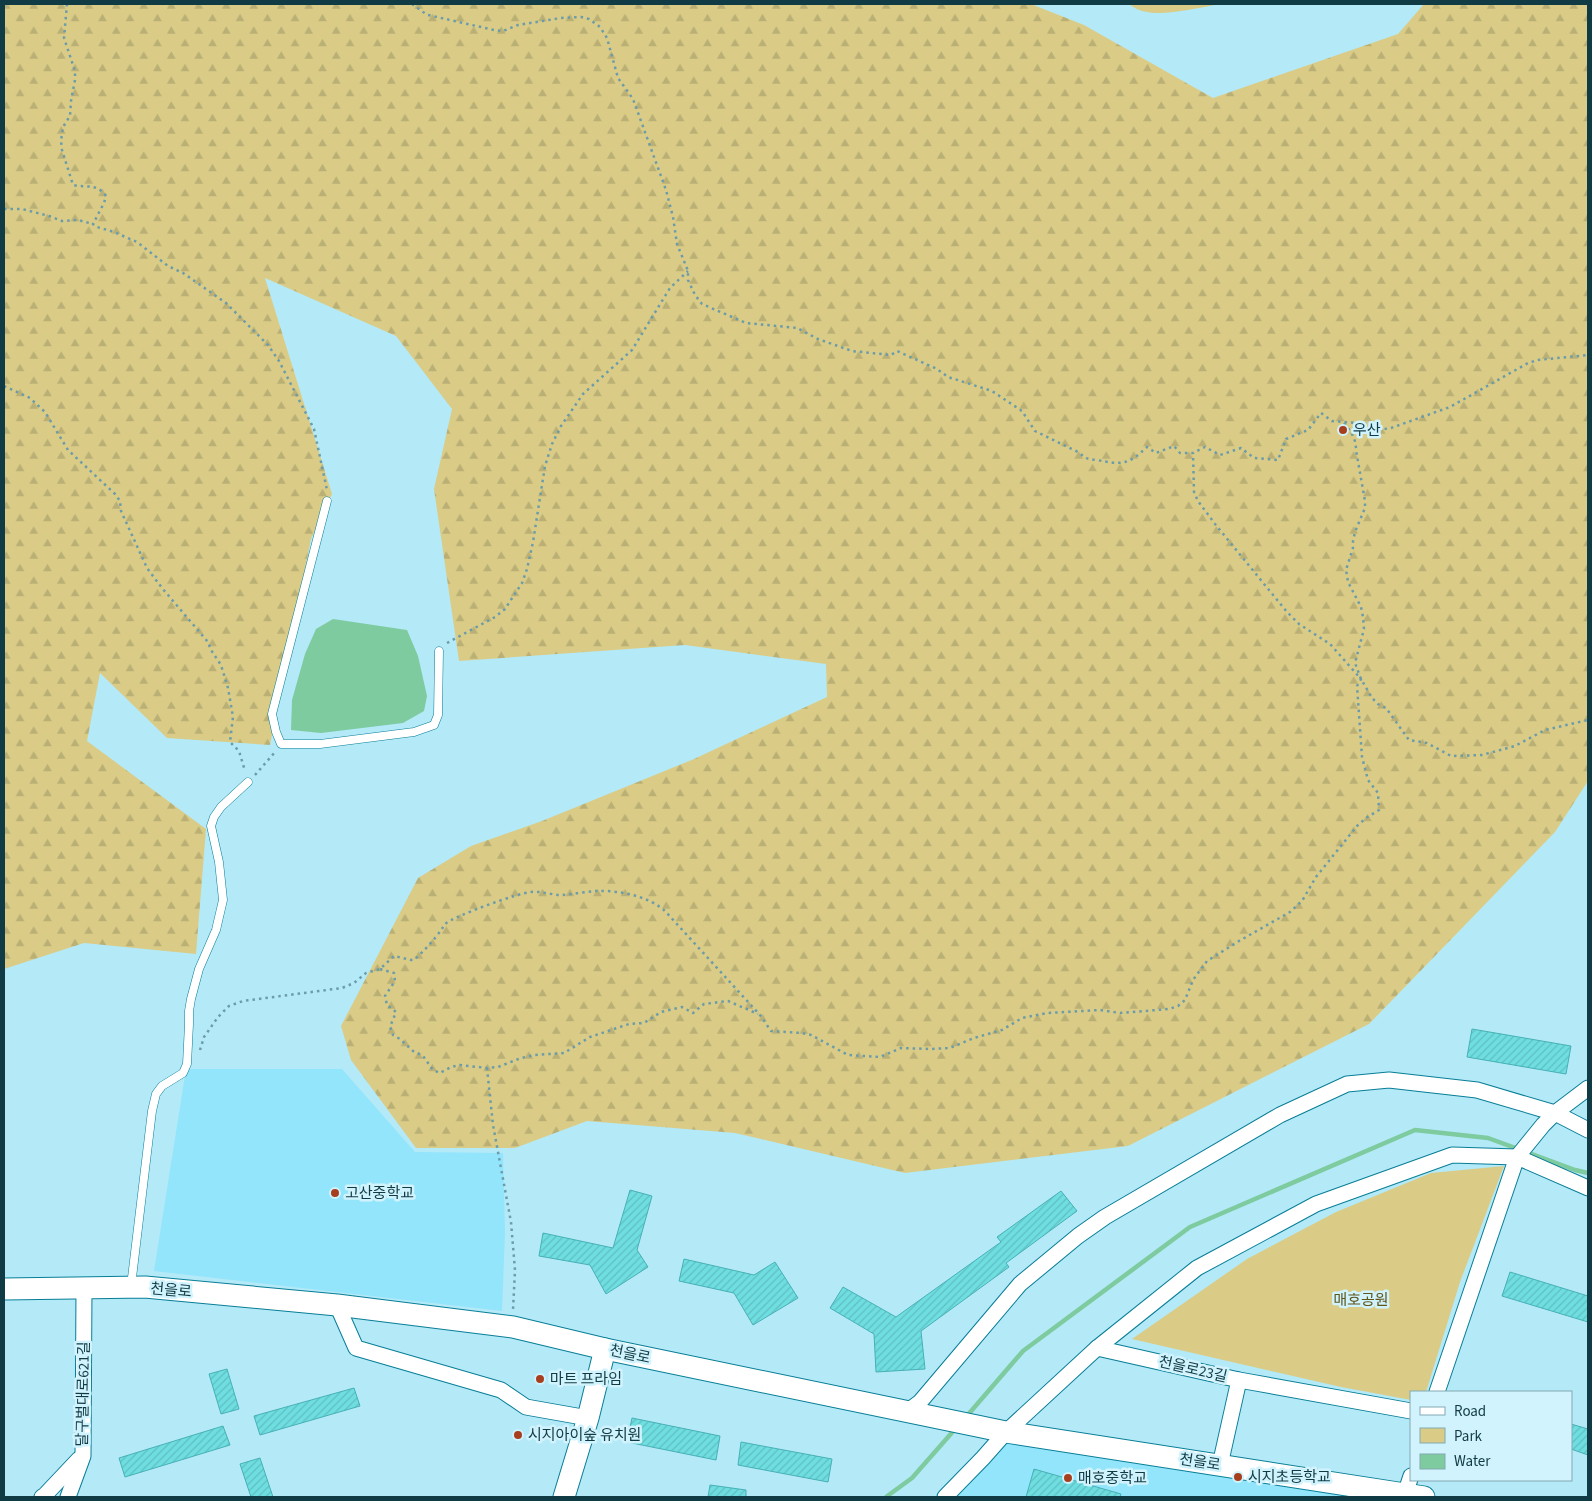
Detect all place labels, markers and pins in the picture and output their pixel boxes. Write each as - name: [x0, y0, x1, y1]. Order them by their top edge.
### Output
- place label: 우산: [1353, 420, 1381, 441]
- marker: 우산: [1337, 424, 1349, 436]
- place label: 고산중학교: [345, 1183, 414, 1204]
- marker: 고산중학교: [329, 1187, 341, 1199]
- place label: 마트 프라임: [550, 1369, 622, 1390]
- marker: 마트 프라임: [534, 1373, 546, 1385]
- place label: 시지아이숲 유치원: [528, 1425, 641, 1446]
- marker: 시지아이숲 유치원: [512, 1429, 524, 1441]
- place label: 시지초등학교: [1248, 1467, 1331, 1488]
- place label: 매호중학교: [1078, 1468, 1147, 1489]
- marker: 시지초등학교: [1232, 1471, 1244, 1483]
- marker: 매호중학교: [1062, 1472, 1074, 1484]

